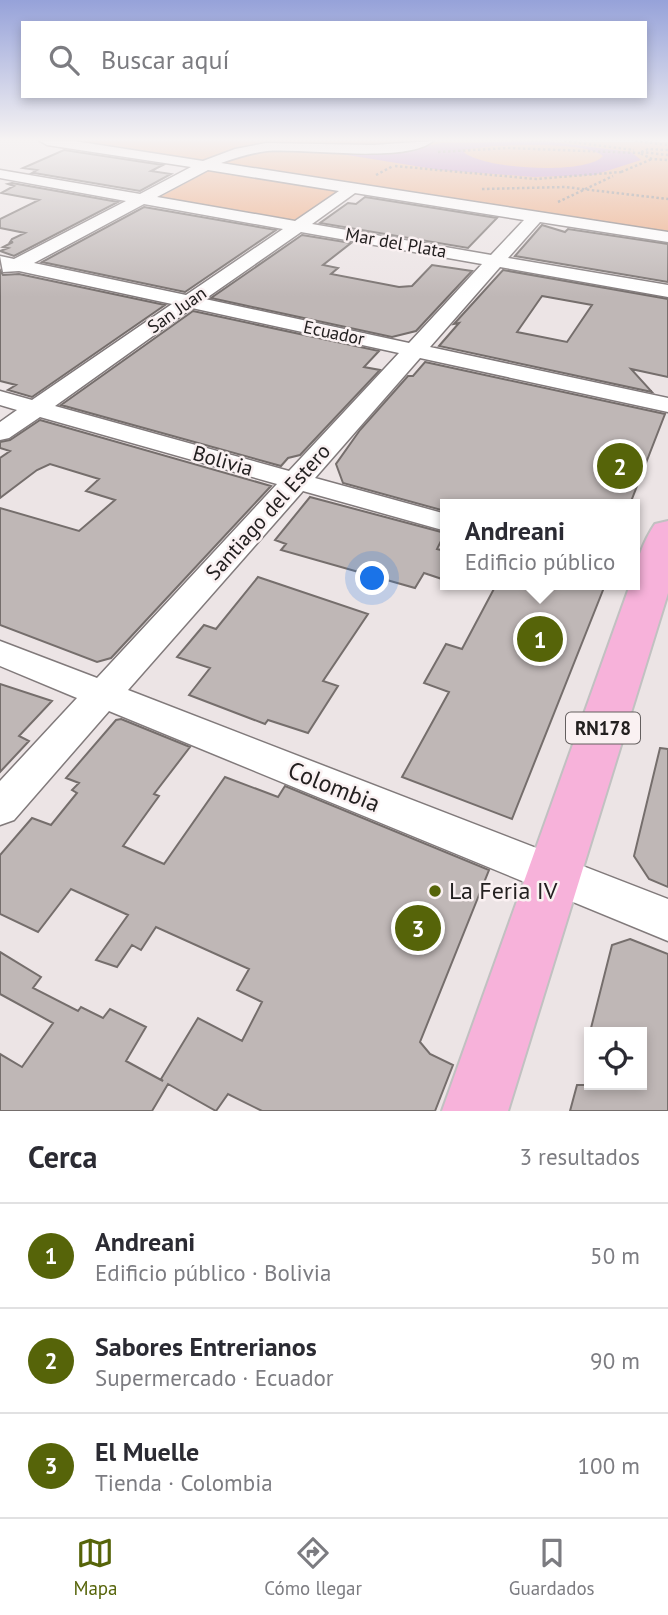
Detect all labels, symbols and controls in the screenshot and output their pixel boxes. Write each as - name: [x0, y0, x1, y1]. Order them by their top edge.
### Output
- search box: [21, 21, 647, 98]
- icon: search: [45, 41, 83, 79]
- text: Buscar aquí: [101, 43, 229, 76]
- street label: Mar del Plata: [344, 222, 448, 263]
- street label: San Juan: [143, 281, 211, 338]
- street label: Ecuador: [301, 315, 367, 350]
- street label: Santiago del Estero: [199, 438, 336, 585]
- street label: Bolivia: [190, 439, 256, 482]
- pin: 2: [597, 440, 643, 492]
- popup: [440, 499, 640, 590]
- text: Andreani: [465, 514, 565, 547]
- text: Edificio público: [465, 547, 615, 576]
- your location: [355, 561, 389, 595]
- pin: 1: [517, 613, 563, 665]
- road number: RN178: [566, 712, 640, 744]
- street label: Colombia: [284, 754, 385, 819]
- place label: La Feria IV: [449, 875, 558, 906]
- marker: La Feria IV: [427, 883, 443, 899]
- pin: 3: [395, 902, 441, 954]
- map controls: [584, 1027, 647, 1090]
- button: locate: [584, 1027, 647, 1090]
- text: Cerca: [28, 1137, 97, 1176]
- text: 3 resultados: [519, 1142, 640, 1171]
- text: Andreani: [95, 1225, 195, 1258]
- text: 1: [44, 1241, 58, 1270]
- text: 50 m: [590, 1241, 640, 1270]
- text: Edificio público · Bolivia: [95, 1258, 331, 1287]
- text: Sabores Entrerianos: [95, 1330, 317, 1363]
- text: 2: [44, 1346, 58, 1375]
- text: 90 m: [590, 1346, 640, 1375]
- text: Supermercado · Ecuador: [95, 1363, 334, 1392]
- text: El Muelle: [95, 1435, 199, 1468]
- text: 3: [44, 1451, 58, 1480]
- text: 100 m: [578, 1451, 640, 1480]
- text: Tienda · Colombia: [95, 1468, 273, 1497]
- tab: Mapa: [73, 1534, 118, 1600]
- tab: Cómo llegar: [264, 1534, 362, 1600]
- tab: Guardados: [509, 1534, 595, 1600]

